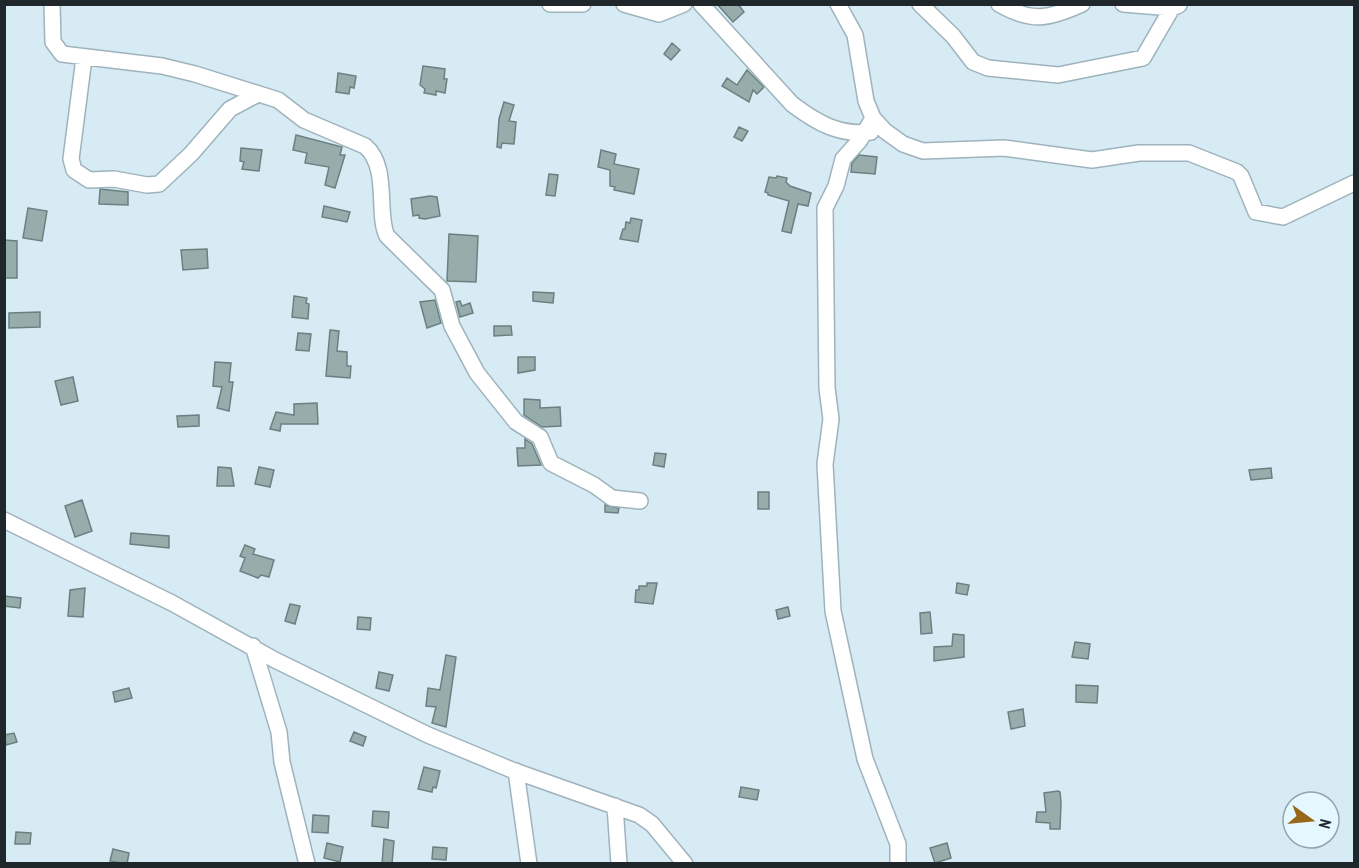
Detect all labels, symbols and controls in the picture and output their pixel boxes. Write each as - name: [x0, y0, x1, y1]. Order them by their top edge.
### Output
- north arrow: [1281, 790, 1341, 850]
- text: N: [1315, 817, 1336, 831]

